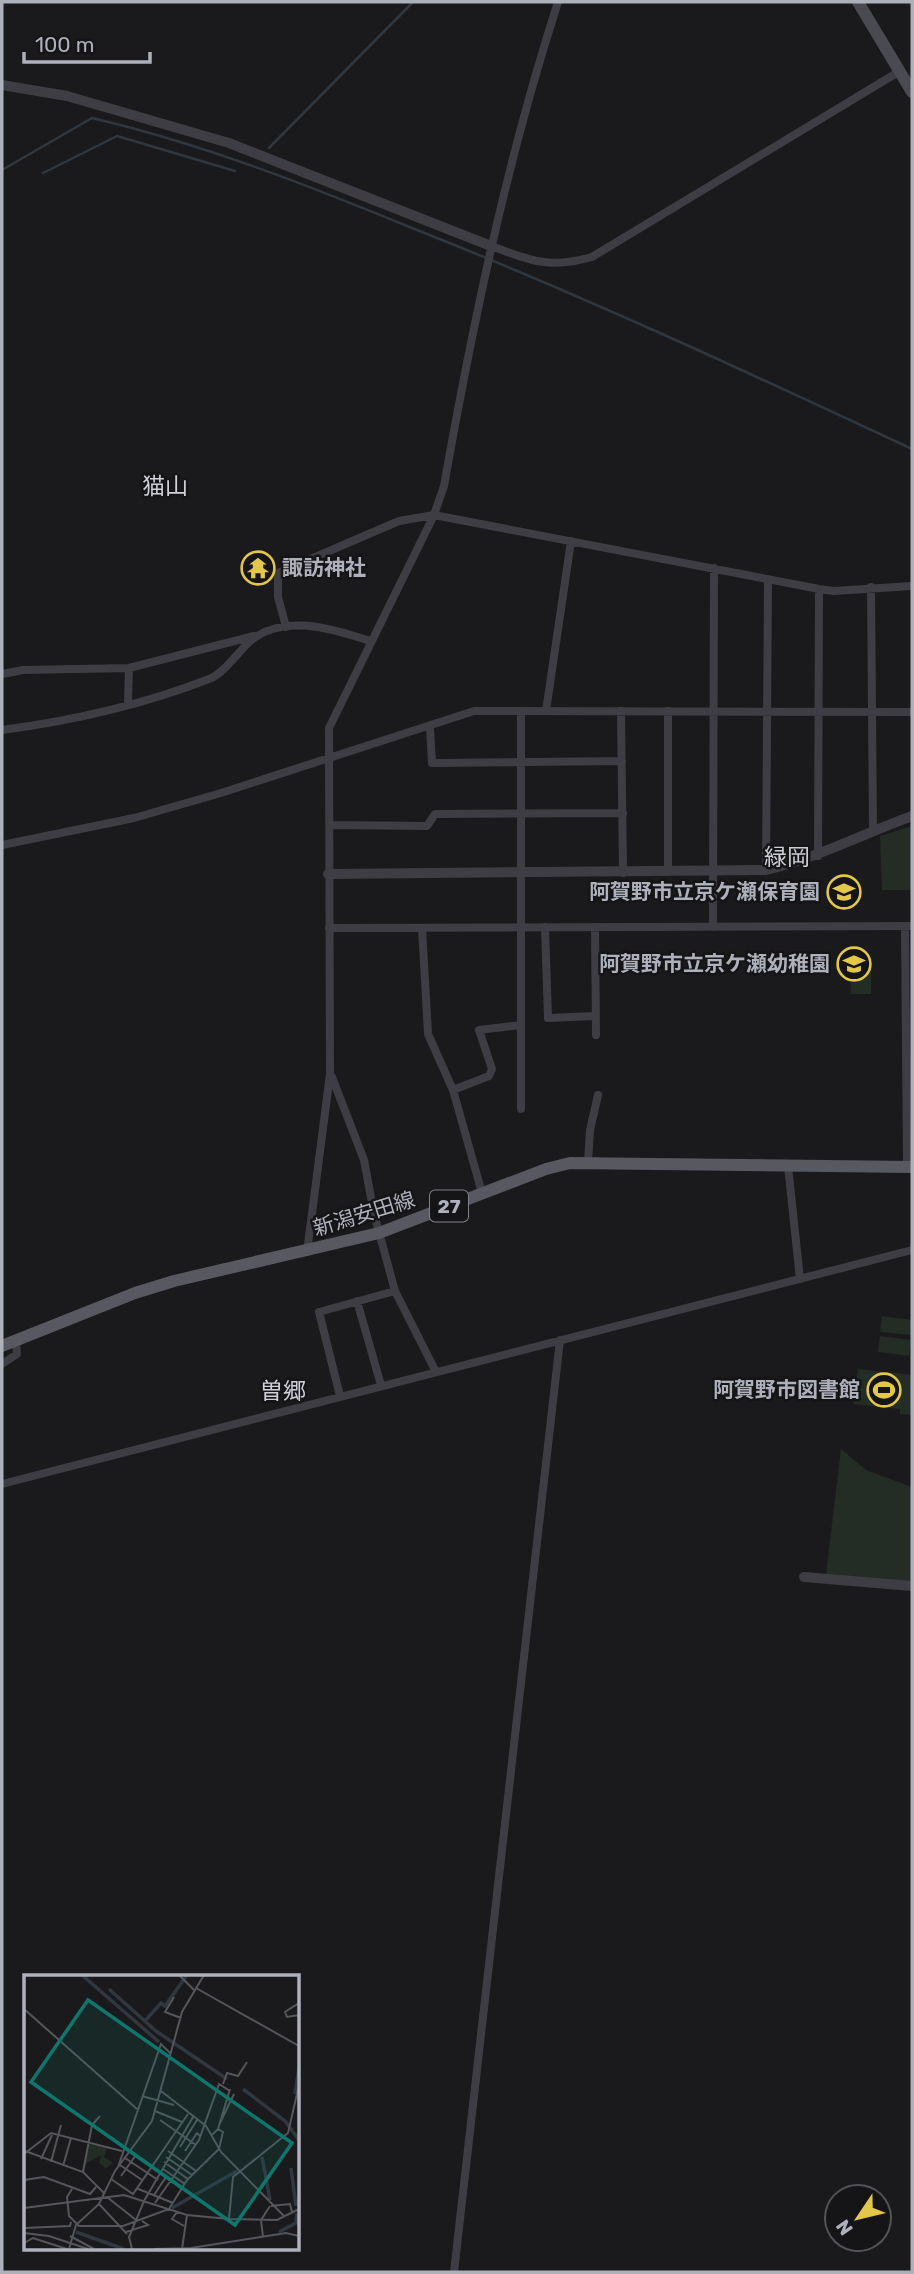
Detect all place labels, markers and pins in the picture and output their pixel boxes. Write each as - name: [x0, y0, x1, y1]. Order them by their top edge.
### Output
- temple icon: 諏訪神社: [239, 549, 277, 587]
- place label: 諏訪神社: [282, 555, 366, 580]
- school or university icon: 阿賀野市立京ケ瀬保育園: [825, 873, 863, 911]
- place label: 阿賀野市立京ケ瀬保育園: [589, 879, 820, 904]
- school or university icon: 阿賀野市立京ケ瀬幼稚園: [835, 945, 873, 983]
- place label: 阿賀野市立京ケ瀬幼稚園: [599, 951, 830, 976]
- sports icon: 阿賀野市図書館: [865, 1371, 903, 1409]
- place label: 阿賀野市図書館: [713, 1377, 860, 1402]

